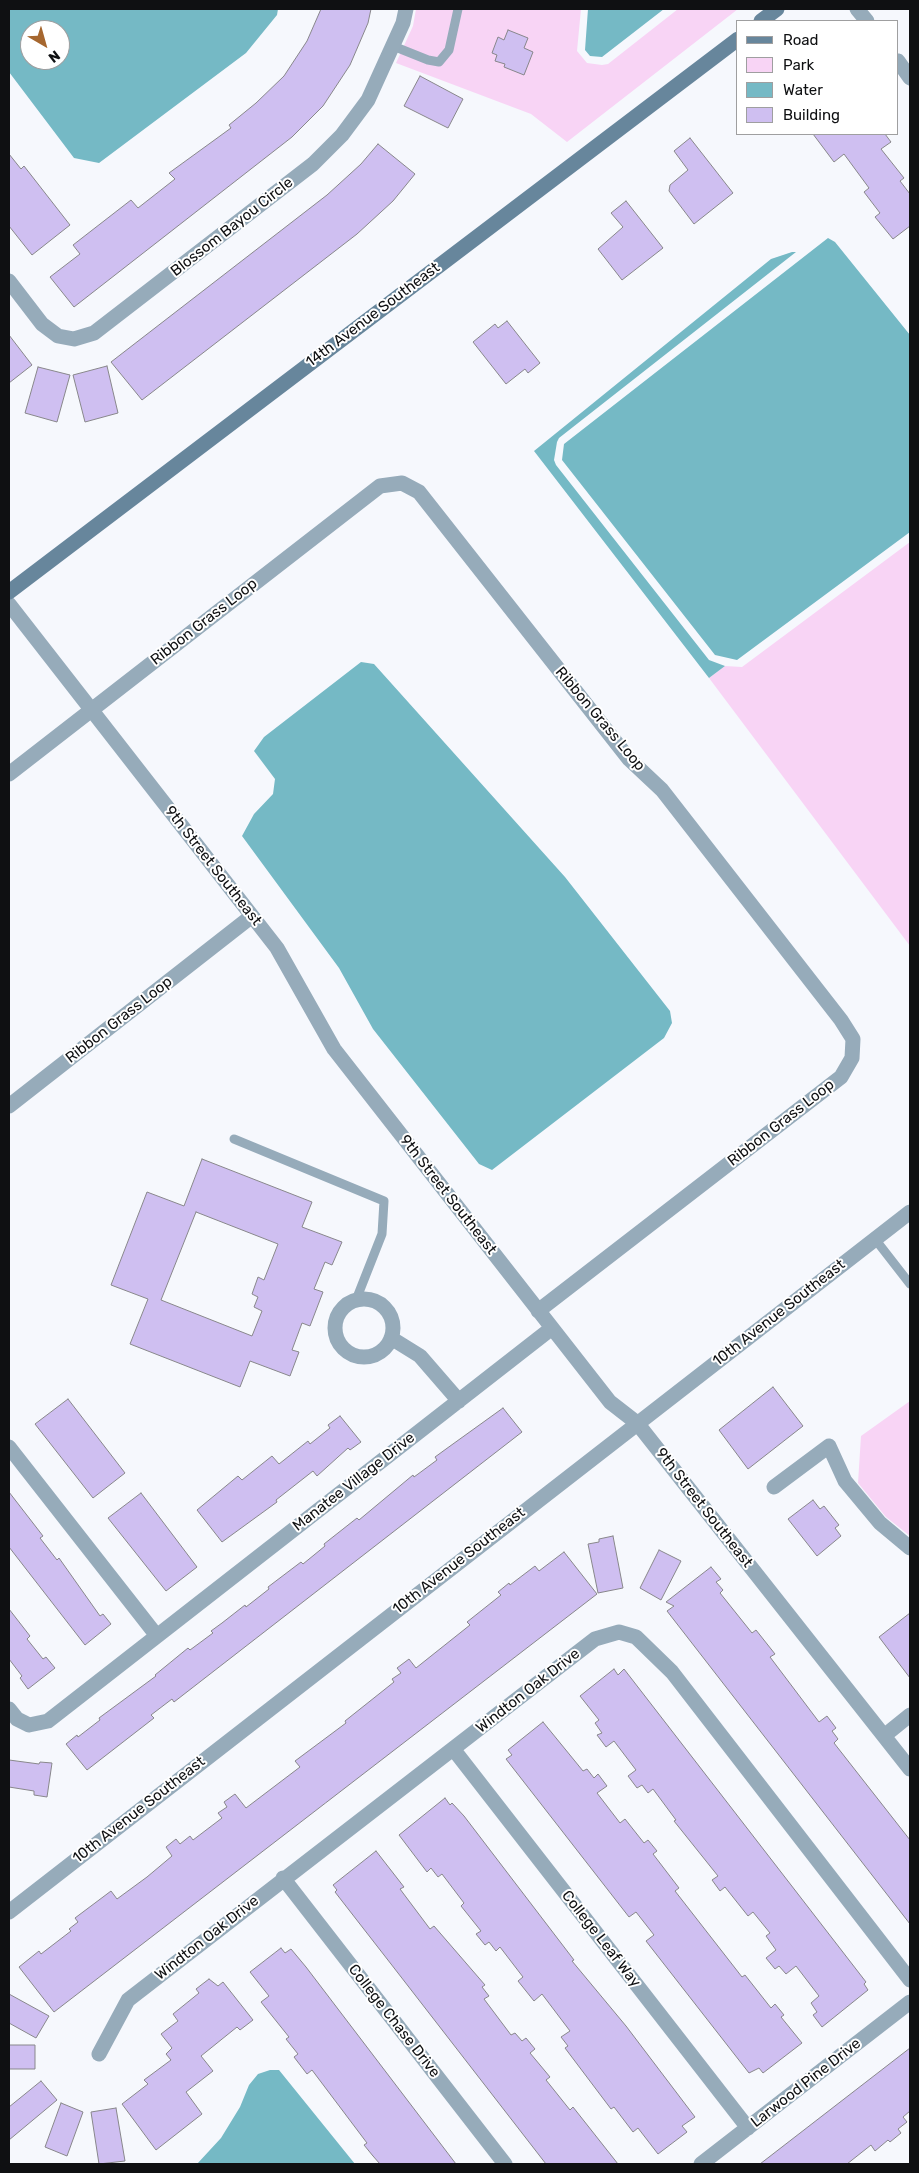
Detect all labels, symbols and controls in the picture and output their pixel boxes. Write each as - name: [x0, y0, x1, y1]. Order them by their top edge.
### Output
- north arrow: [20, 20, 70, 70]
- legend: [736, 20, 899, 135]
- text: Road: [783, 31, 819, 49]
- text: N: [45, 47, 63, 66]
- text: Park: [783, 56, 814, 74]
- text: Water: [783, 81, 823, 99]
- text: Building: [783, 106, 840, 124]
- street label: Blossom Bayou Circle: [167, 174, 297, 280]
- street label: 14th Avenue Southeast: [303, 259, 443, 371]
- street label: Ribbon Grass Loop: [147, 575, 261, 669]
- street label: Ribbon Grass Loop: [551, 663, 649, 775]
- street label: 9th Street Southeast: [161, 803, 265, 929]
- street label: Ribbon Grass Loop: [62, 973, 176, 1067]
- street label: Ribbon Grass Loop: [724, 1076, 838, 1170]
- street label: 9th Street Southeast: [396, 1132, 500, 1258]
- street label: 10th Avenue Southeast: [709, 1256, 849, 1370]
- street label: Manatee Village Drive: [289, 1429, 419, 1535]
- street label: 9th Street Southeast: [652, 1445, 756, 1571]
- street label: 10th Avenue Southeast: [389, 1504, 529, 1618]
- street label: Windton Oak Drive: [472, 1645, 584, 1737]
- street label: 10th Avenue Southeast: [69, 1753, 209, 1867]
- street label: College Leaf Way: [558, 1887, 644, 1991]
- street label: Windton Oak Drive: [151, 1892, 263, 1984]
- street label: College Chase Drive: [344, 1961, 444, 2081]
- street label: Larwood Pine Drive: [747, 2034, 865, 2132]

